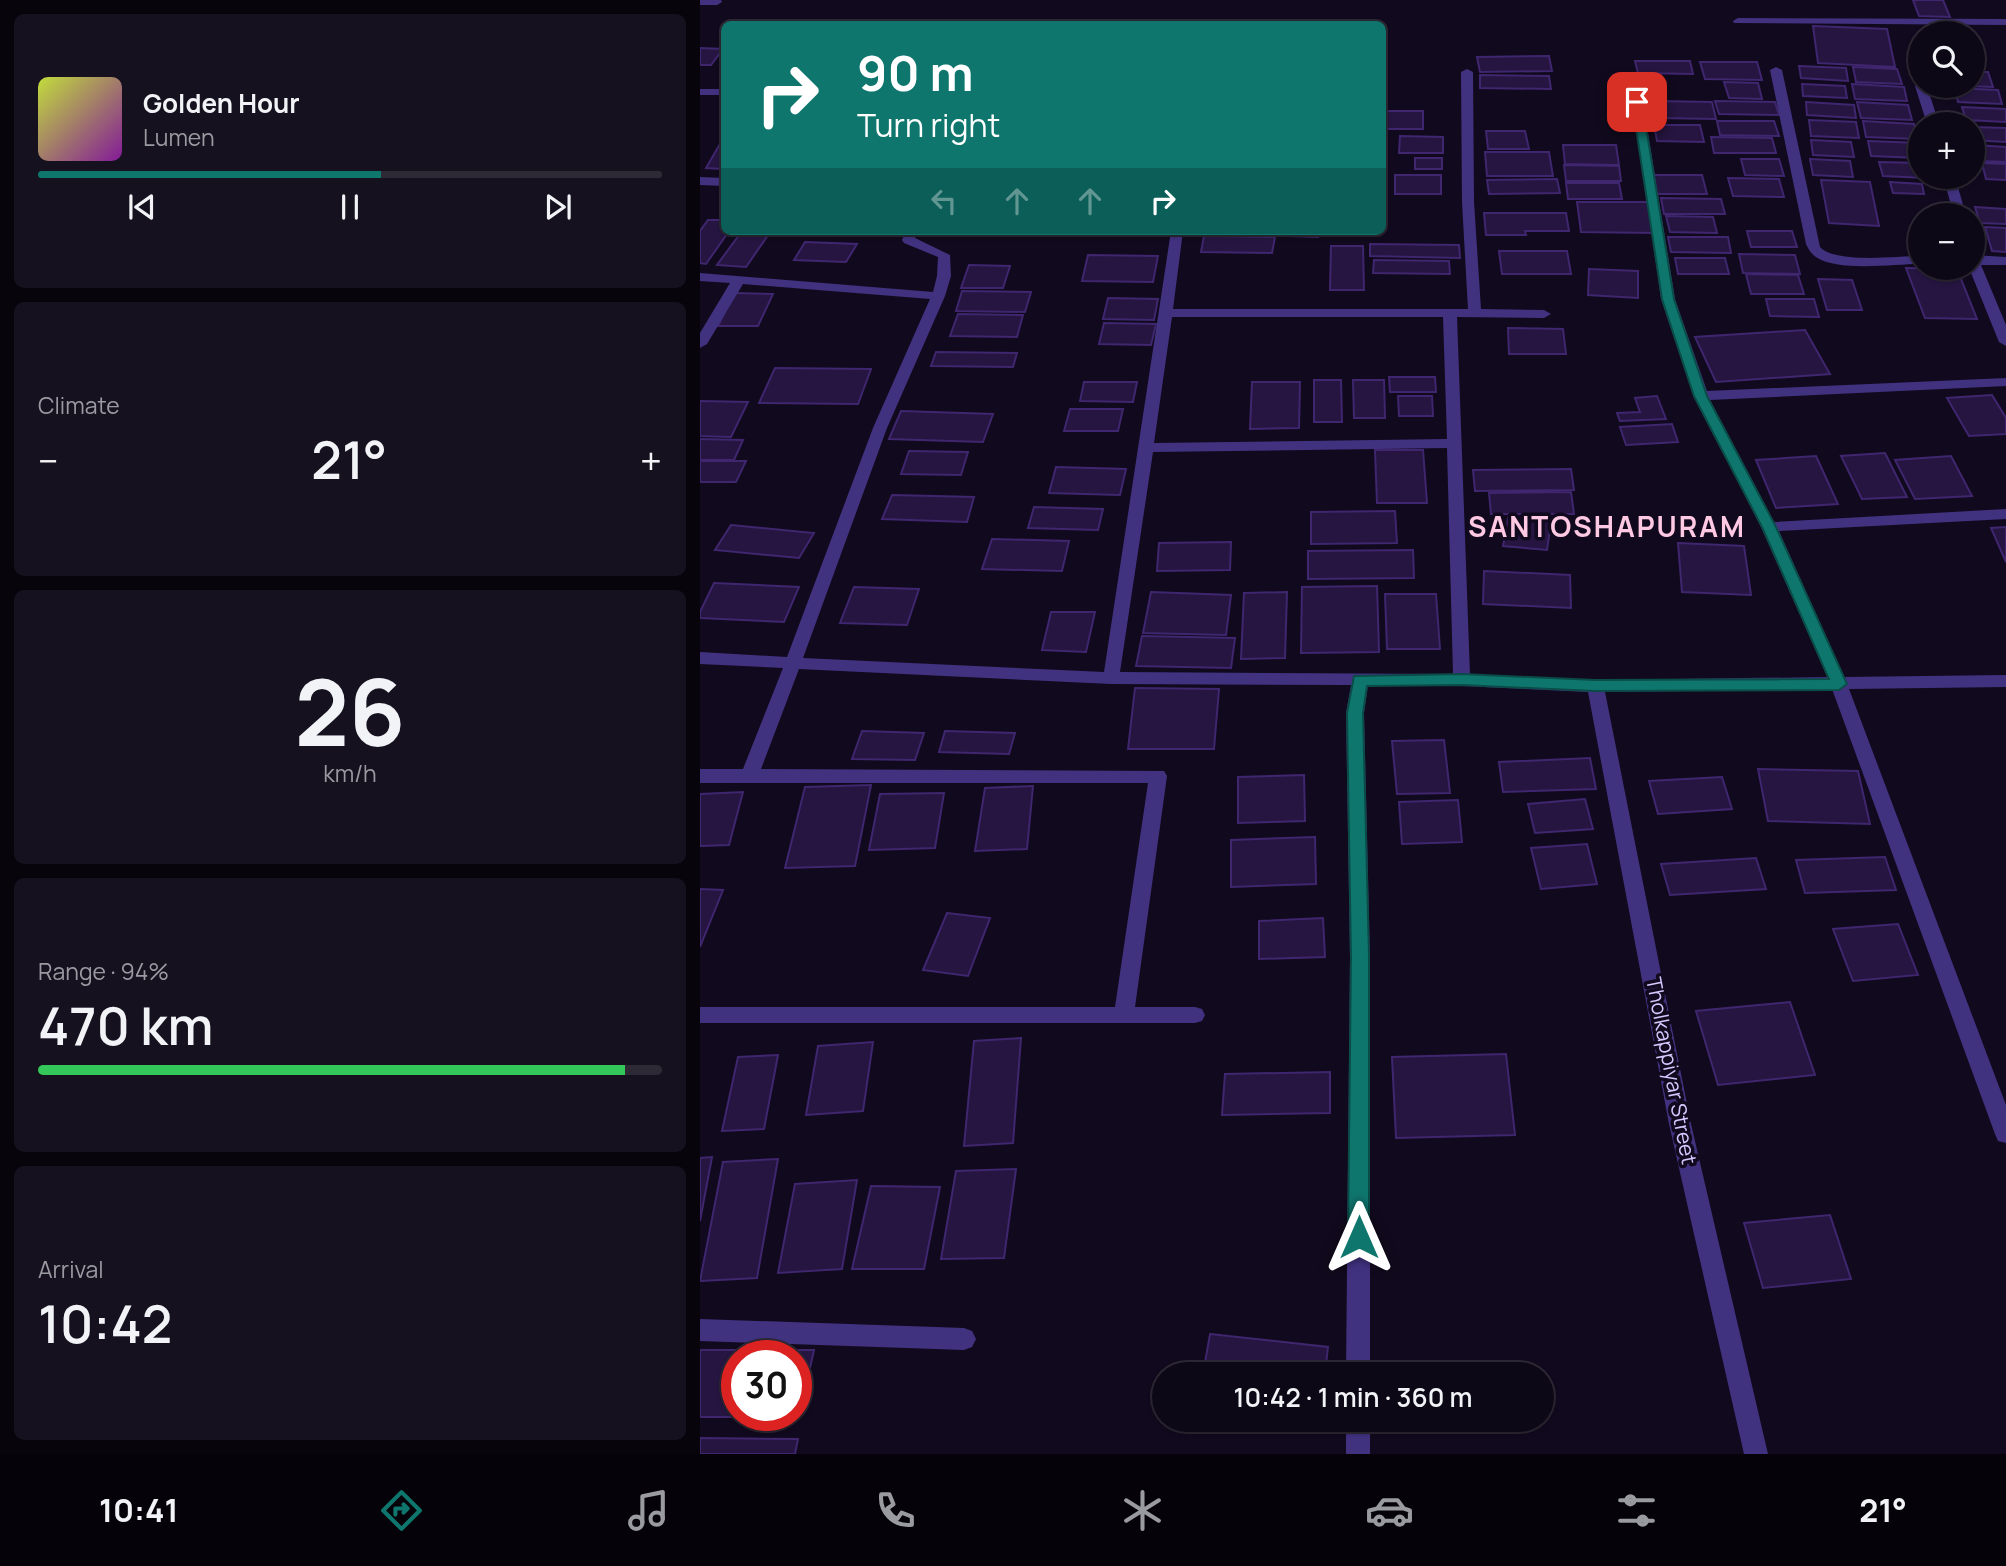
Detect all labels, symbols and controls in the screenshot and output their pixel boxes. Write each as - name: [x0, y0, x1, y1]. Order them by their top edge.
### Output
- map controls: [1908, 21, 1985, 280]
- button: search: [1908, 21, 1985, 98]
- text: 90 m: [857, 39, 974, 106]
- icon: right: [742, 49, 833, 140]
- pin: [1607, 72, 1667, 132]
- icon: arrive: [1618, 83, 1656, 121]
- text: Golden Hour: [143, 85, 300, 121]
- text: Turn right: [857, 103, 1000, 147]
- button: +: [1908, 112, 1985, 189]
- text: Lumen: [143, 121, 215, 153]
- icon: left: [925, 182, 963, 220]
- icon: ahead: [998, 182, 1036, 220]
- icon: ahead: [1071, 182, 1109, 220]
- icon: right: [1144, 182, 1182, 220]
- icon: previous: [123, 188, 161, 226]
- icon: pause: [331, 188, 369, 226]
- icon: next: [539, 188, 577, 226]
- button: −: [1908, 203, 1985, 280]
- text: Climate: [38, 389, 120, 421]
- text: 21°: [311, 424, 387, 495]
- text: −: [38, 434, 59, 486]
- text: +: [640, 434, 662, 486]
- district label: SANTOSHAPURAM: [1468, 507, 1746, 545]
- text: 26: [295, 649, 405, 773]
- text: km/h: [323, 757, 377, 789]
- text: Range · 94%: [38, 955, 169, 987]
- street label: Tholkappiyar Street: [1640, 975, 1704, 1167]
- text: 470 km: [38, 990, 213, 1061]
- position arrow: [1322, 1200, 1396, 1274]
- text: Arrival: [38, 1253, 104, 1285]
- text: 10:42: [38, 1288, 172, 1359]
- speed limit sign: 30: [721, 1340, 812, 1431]
- text: 10:42 · 1 min · 360 m: [1234, 1379, 1472, 1415]
- icon: directions: [377, 1486, 426, 1535]
- icon: music: [624, 1486, 673, 1535]
- icon: phone: [871, 1486, 920, 1535]
- icon: climate: [1118, 1486, 1167, 1535]
- icon: car: [1365, 1486, 1414, 1535]
- icon: filters: [1612, 1486, 1661, 1535]
- text: 10:41: [99, 1488, 179, 1532]
- text: 21°: [1859, 1488, 1907, 1532]

